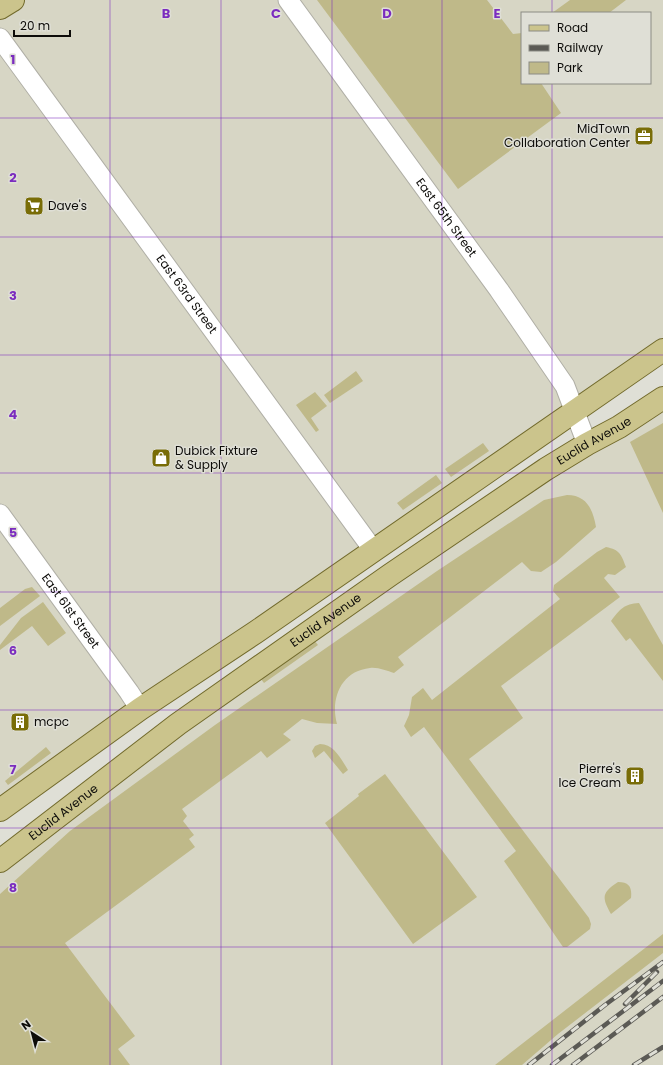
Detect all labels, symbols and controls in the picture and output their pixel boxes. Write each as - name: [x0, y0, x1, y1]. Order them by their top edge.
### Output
- text: B: [162, 4, 171, 23]
- text: C: [271, 4, 281, 23]
- text: D: [382, 4, 392, 23]
- text: E: [493, 4, 501, 23]
- scale bar: [14, 12, 70, 38]
- legend: [521, 12, 651, 84]
- text: 20 m: [20, 17, 50, 34]
- text: Road: [557, 19, 588, 36]
- text: Railway: [557, 39, 603, 56]
- text: 1: [11, 50, 15, 69]
- text: Park: [557, 59, 584, 76]
- place label: MidTown Collaboration Center: [504, 120, 631, 151]
- office icon: MidTown Collaboration Center: [633, 125, 655, 147]
- text: 2: [9, 168, 17, 187]
- street label: East 65th Street: [412, 174, 481, 260]
- supermarket icon: Dave's: [23, 195, 45, 217]
- place label: Dave's: [48, 197, 87, 214]
- street label: East 63rd Street: [153, 251, 222, 337]
- text: 3: [9, 286, 17, 305]
- text: 4: [9, 405, 18, 424]
- street label: Euclid Avenue: [553, 412, 634, 469]
- place label: Dubick Fixture & Supply: [175, 442, 258, 473]
- shop icon: Dubick Fixture & Supply: [150, 447, 172, 469]
- text: 5: [9, 523, 17, 542]
- street label: East 61st Street: [38, 570, 104, 652]
- street label: Euclid Avenue: [286, 589, 364, 651]
- text: 6: [9, 641, 17, 660]
- building icon: mcpc: [9, 711, 31, 733]
- place label: mcpc: [34, 713, 69, 730]
- text: 7: [10, 760, 17, 779]
- place label: Pierre's Ice Cream: [558, 760, 621, 791]
- building icon: Pierre's Ice Cream: [624, 765, 646, 787]
- street label: Euclid Avenue: [25, 780, 101, 844]
- text: 8: [9, 878, 17, 897]
- north arrow: [12, 1013, 52, 1053]
- text: N: [18, 1016, 34, 1034]

